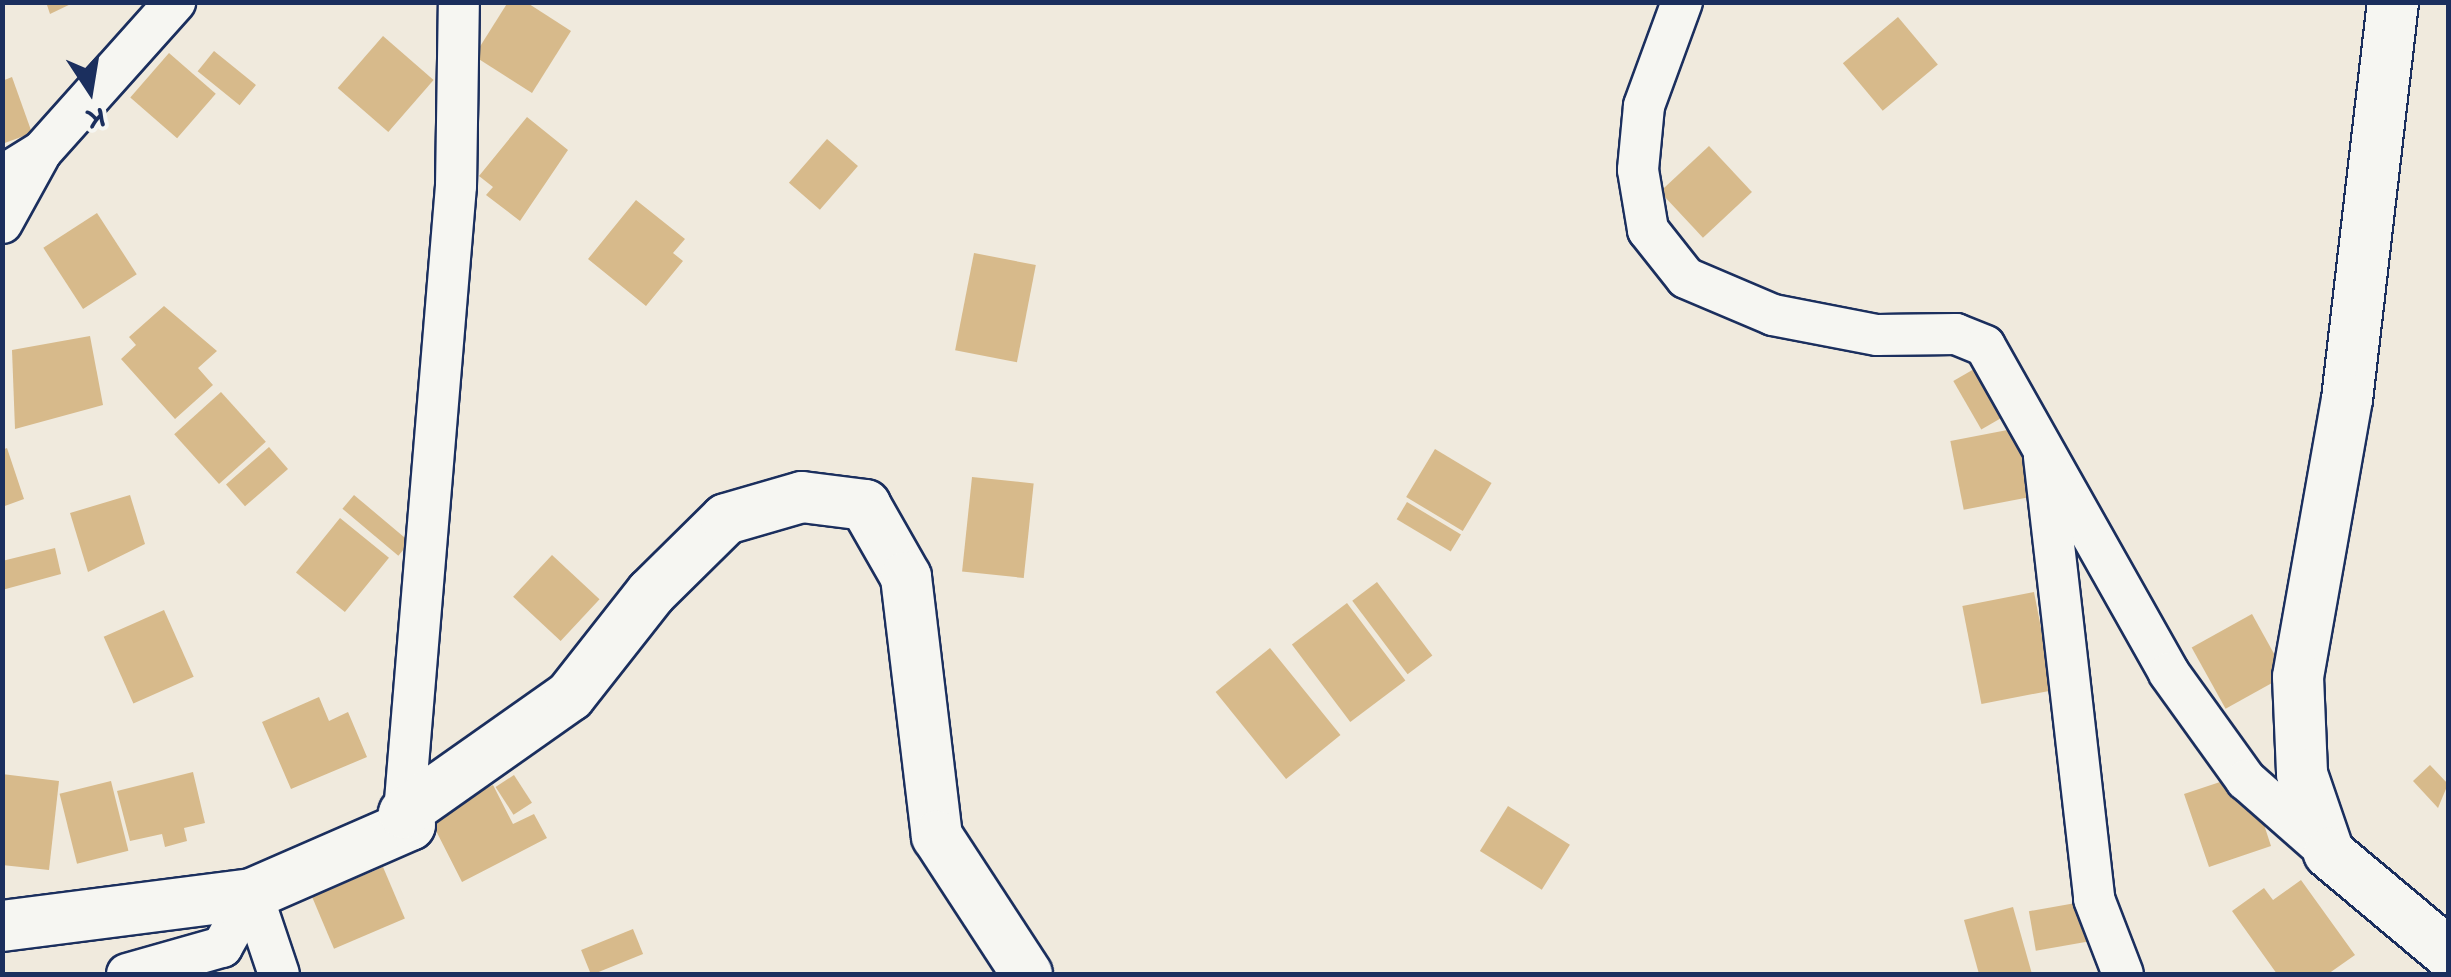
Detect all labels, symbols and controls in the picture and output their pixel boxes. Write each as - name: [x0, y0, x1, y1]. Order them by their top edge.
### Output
- north arrow: [40, 40, 140, 140]
- text: K: [84, 101, 109, 138]

